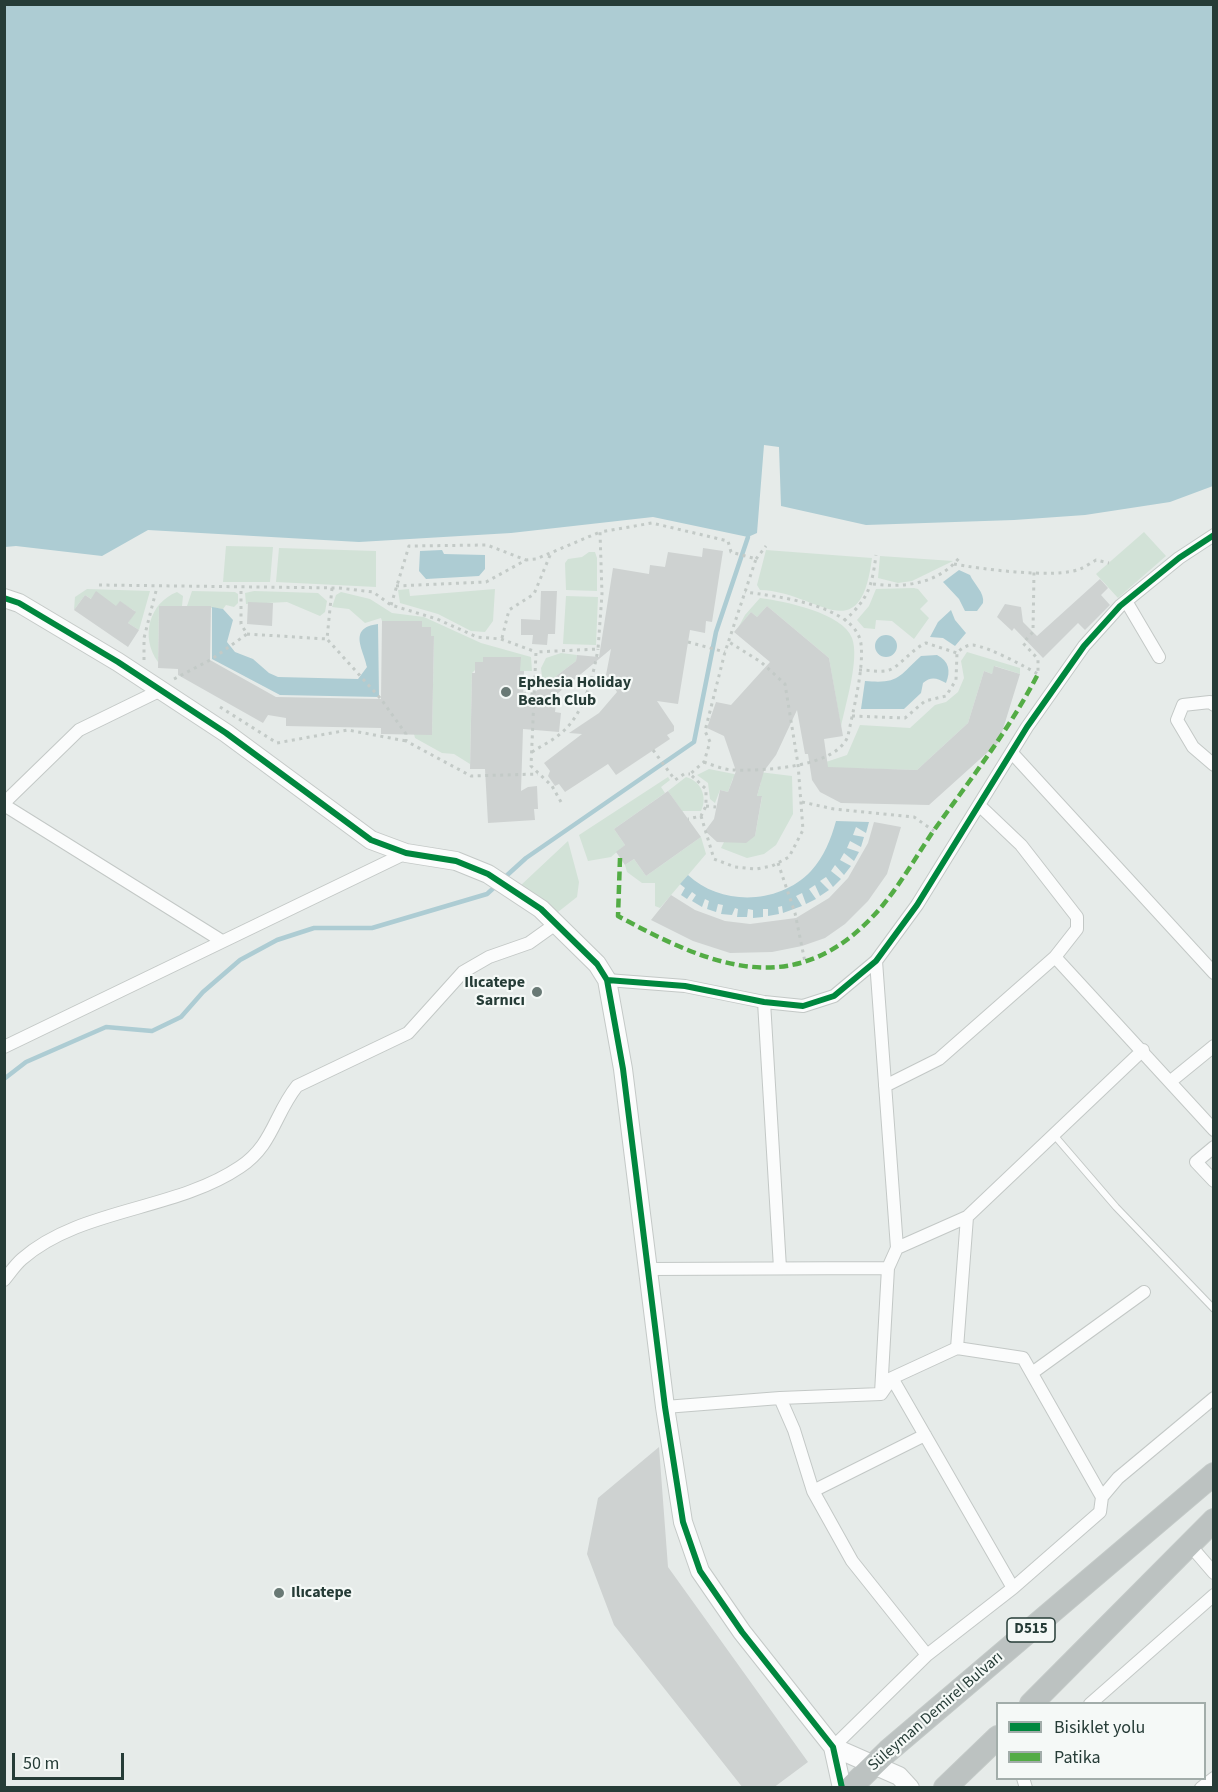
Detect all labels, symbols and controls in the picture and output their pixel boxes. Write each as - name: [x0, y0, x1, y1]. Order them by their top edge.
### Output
- place label: Ephesia Holiday Beach Club: [518, 673, 631, 711]
- marker: Ephesia Holiday Beach Club: [499, 685, 513, 699]
- place label: Ilıcatepe Sarnıcı: [464, 973, 525, 1011]
- marker: Ilıcatepe Sarnıcı: [530, 985, 544, 999]
- place label: Ilıcatepe: [291, 1583, 352, 1603]
- marker: Ilıcatepe: [272, 1586, 286, 1600]
- road number: D515: [1007, 1618, 1055, 1642]
- street label: Süleyman Demirel Bulvarı: [865, 1648, 1007, 1776]
- legend: [996, 1702, 1206, 1780]
- text: Bisiklet yolu: [1054, 1715, 1145, 1740]
- scale bar: [15, 1741, 128, 1779]
- text: Patika: [1054, 1745, 1101, 1770]
- text: 50 m: [23, 1751, 59, 1776]

